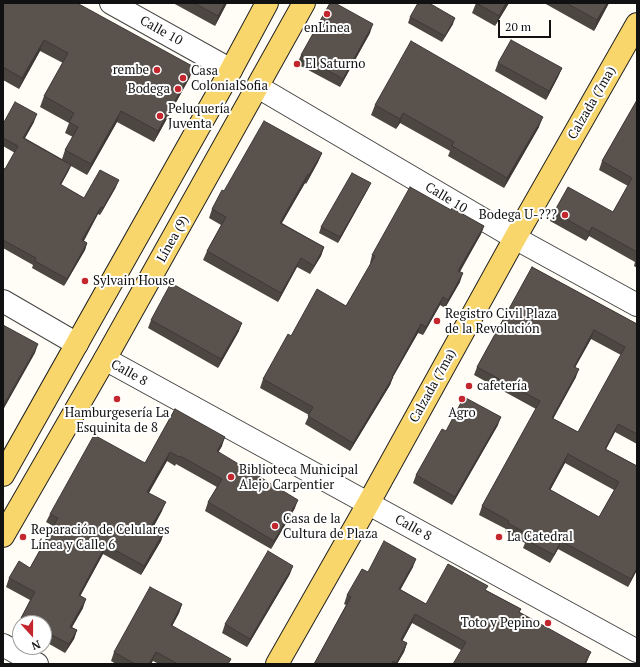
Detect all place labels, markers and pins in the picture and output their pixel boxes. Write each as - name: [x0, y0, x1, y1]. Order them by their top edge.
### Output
- marker: enLinea: [322, 9, 332, 19]
- place label: enLinea: [304, 20, 350, 36]
- place label: El Saturno: [305, 56, 365, 72]
- marker: El Saturno: [292, 59, 302, 69]
- place label: rembe: [113, 62, 149, 78]
- place label: Casa ColonialSofia: [191, 63, 268, 94]
- marker: rembe: [152, 65, 162, 75]
- marker: Casa ColonialSofia: [178, 73, 188, 83]
- place label: Bodega: [128, 81, 170, 97]
- marker: Bodega: [173, 84, 183, 94]
- place label: Peluquería Juventa: [168, 101, 230, 132]
- marker: Peluquería Juventa: [155, 111, 165, 121]
- place label: Bodega U-???: [479, 207, 557, 223]
- marker: Bodega U-???: [560, 210, 570, 220]
- place label: Sylvain House: [93, 273, 175, 289]
- marker: Sylvain House: [80, 276, 90, 286]
- place label: Registro Civil Plaza de la Revolución: [445, 306, 557, 337]
- marker: Registro Civil Plaza de la Revolución: [432, 316, 442, 326]
- place label: cafetería: [477, 378, 527, 394]
- marker: cafetería: [464, 381, 474, 391]
- marker: Hamburgesería La Esquinita de 8: [112, 394, 122, 404]
- marker: Agro: [457, 394, 467, 404]
- place label: Hamburgesería La Esquinita de 8: [65, 405, 169, 436]
- place label: Agro: [448, 405, 476, 421]
- place label: Biblioteca Municipal Alejo Carpentier: [239, 462, 358, 493]
- marker: Biblioteca Municipal Alejo Carpentier: [226, 472, 236, 482]
- place label: Casa de la Cultura de Plaza: [283, 511, 378, 542]
- marker: Casa de la Cultura de Plaza: [270, 521, 280, 531]
- place label: Reparación de Celulares Línea y Calle 6: [31, 522, 170, 553]
- place label: La Catedral: [507, 529, 573, 545]
- marker: Reparación de Celulares Línea y Calle 6: [18, 532, 28, 542]
- marker: La Catedral: [494, 532, 504, 542]
- place label: Toto y Pepino: [461, 615, 540, 631]
- marker: Toto y Pepino: [543, 618, 553, 628]

